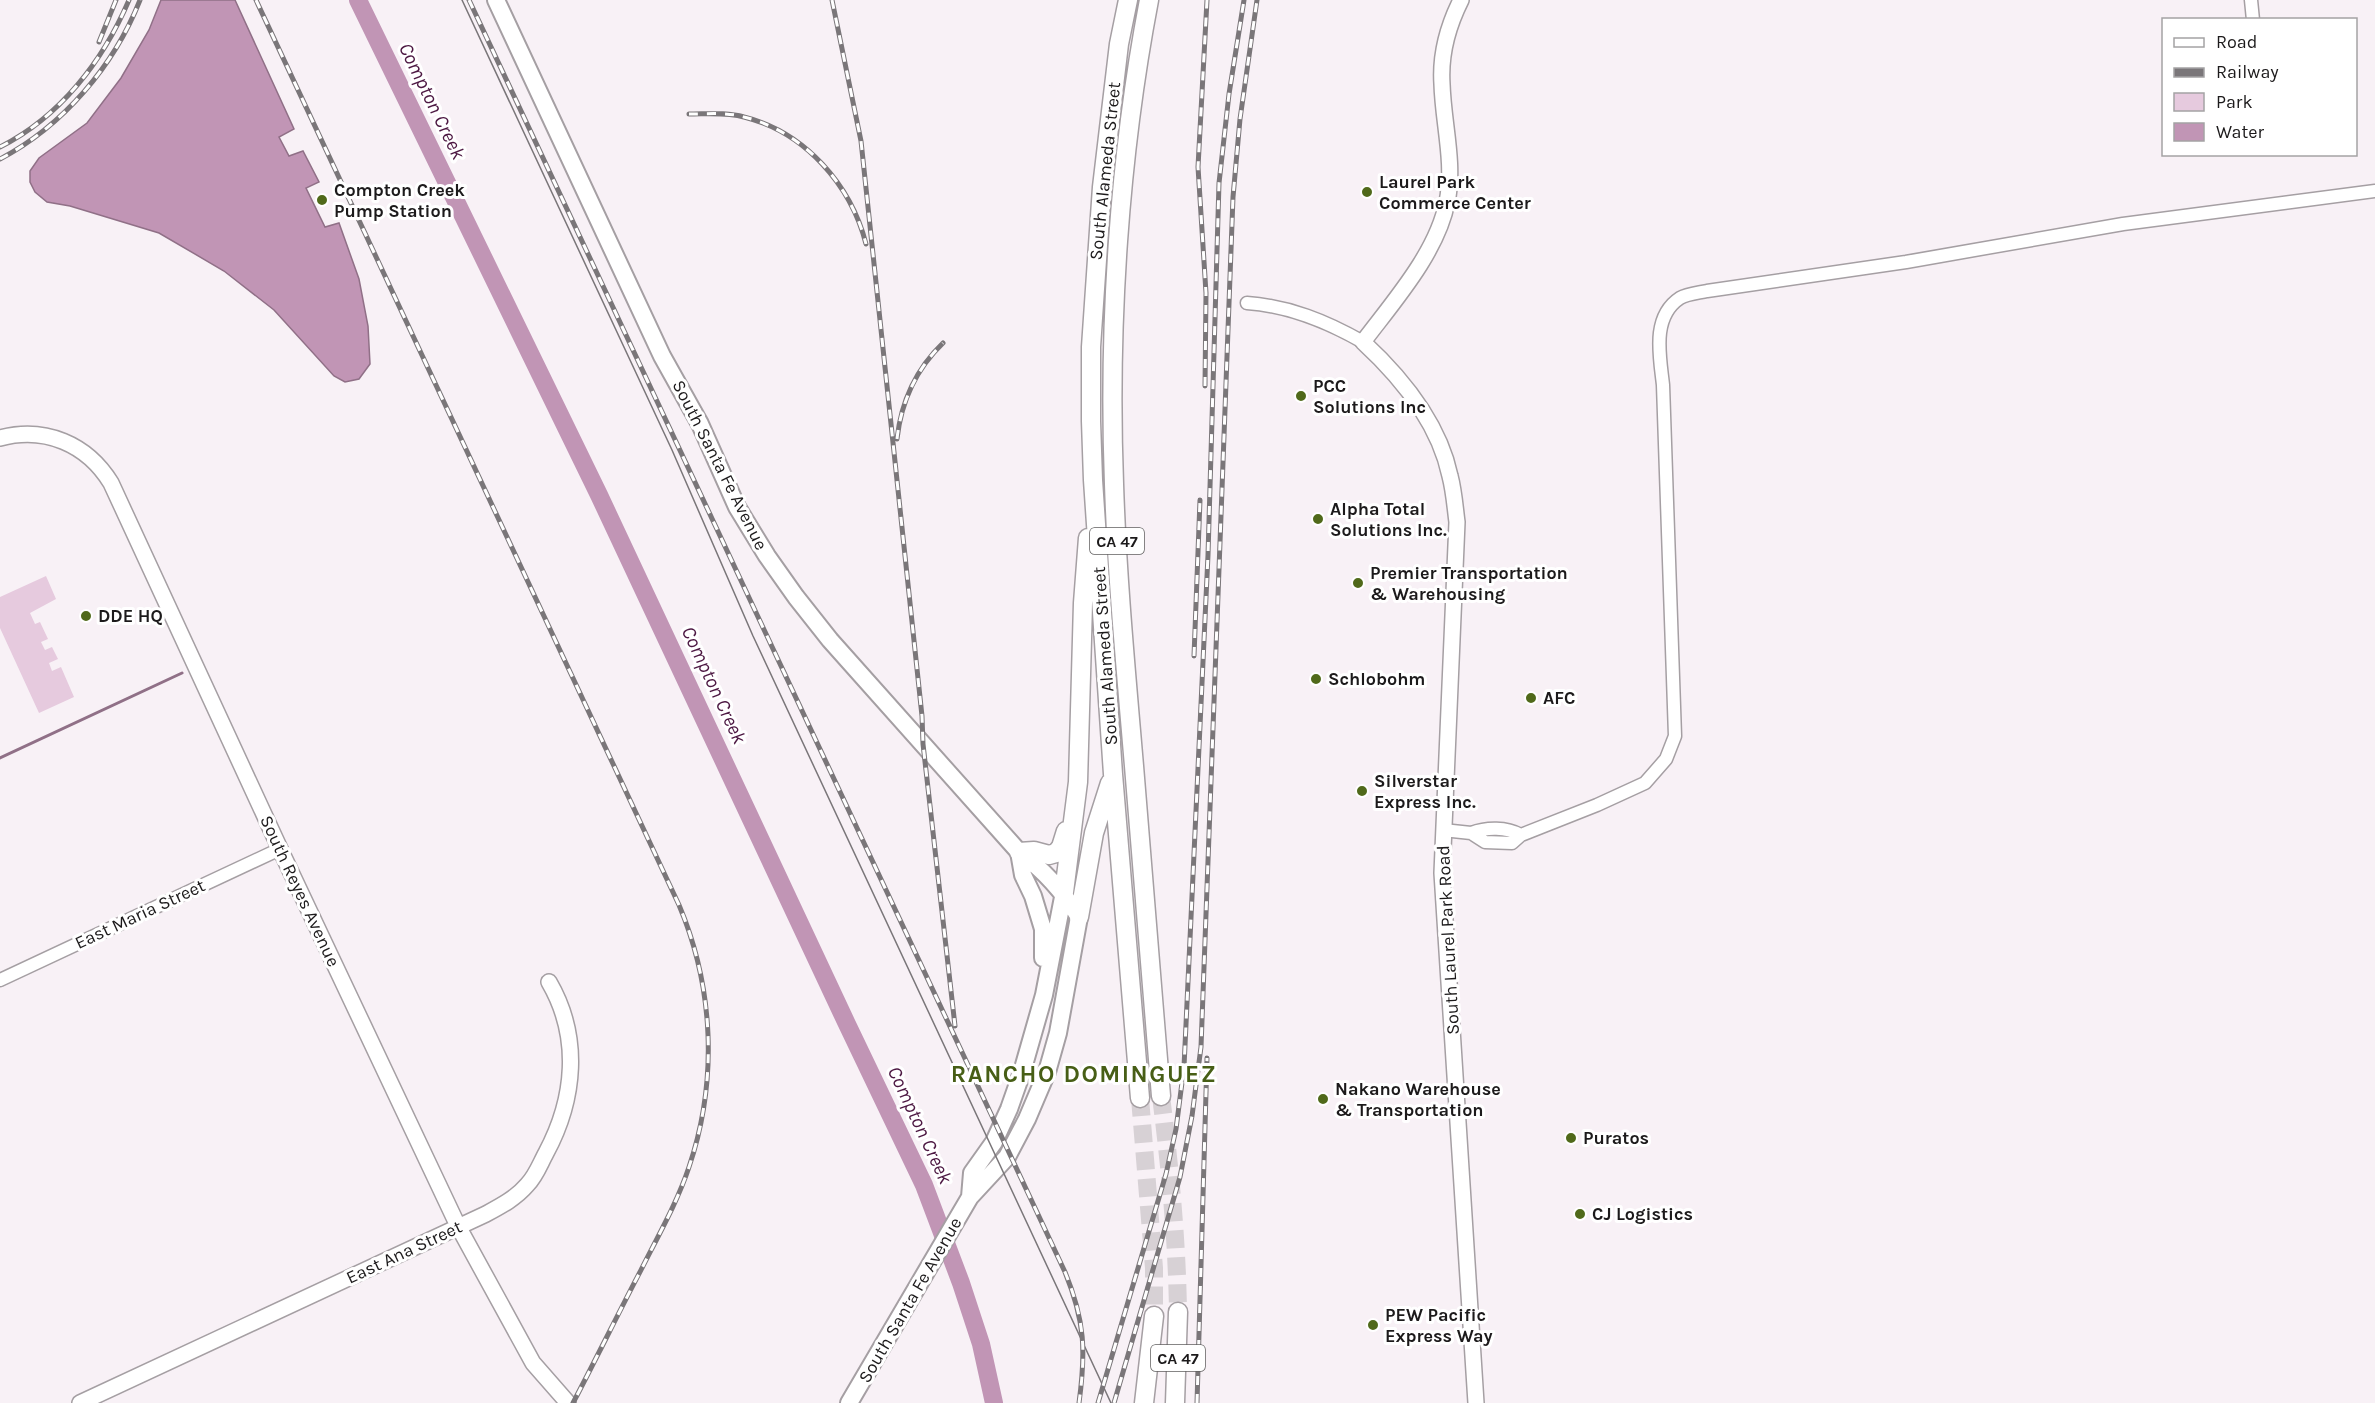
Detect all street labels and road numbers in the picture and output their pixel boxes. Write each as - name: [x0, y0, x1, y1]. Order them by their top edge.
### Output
- street label: South Alameda Street: [1085, 81, 1125, 261]
- street label: South Santa Fe Avenue: [668, 376, 772, 554]
- road number: CA 47: [1090, 528, 1144, 554]
- street label: South Alameda Street: [1088, 566, 1122, 746]
- street label: South Reyes Avenue: [255, 812, 345, 970]
- street label: South Laurel Park Road: [1432, 845, 1464, 1035]
- street label: East Maria Street: [71, 874, 209, 954]
- street label: South Santa Fe Avenue: [854, 1213, 966, 1387]
- street label: East Ana Street: [343, 1215, 466, 1288]
- road number: CA 47: [1151, 1345, 1205, 1371]

